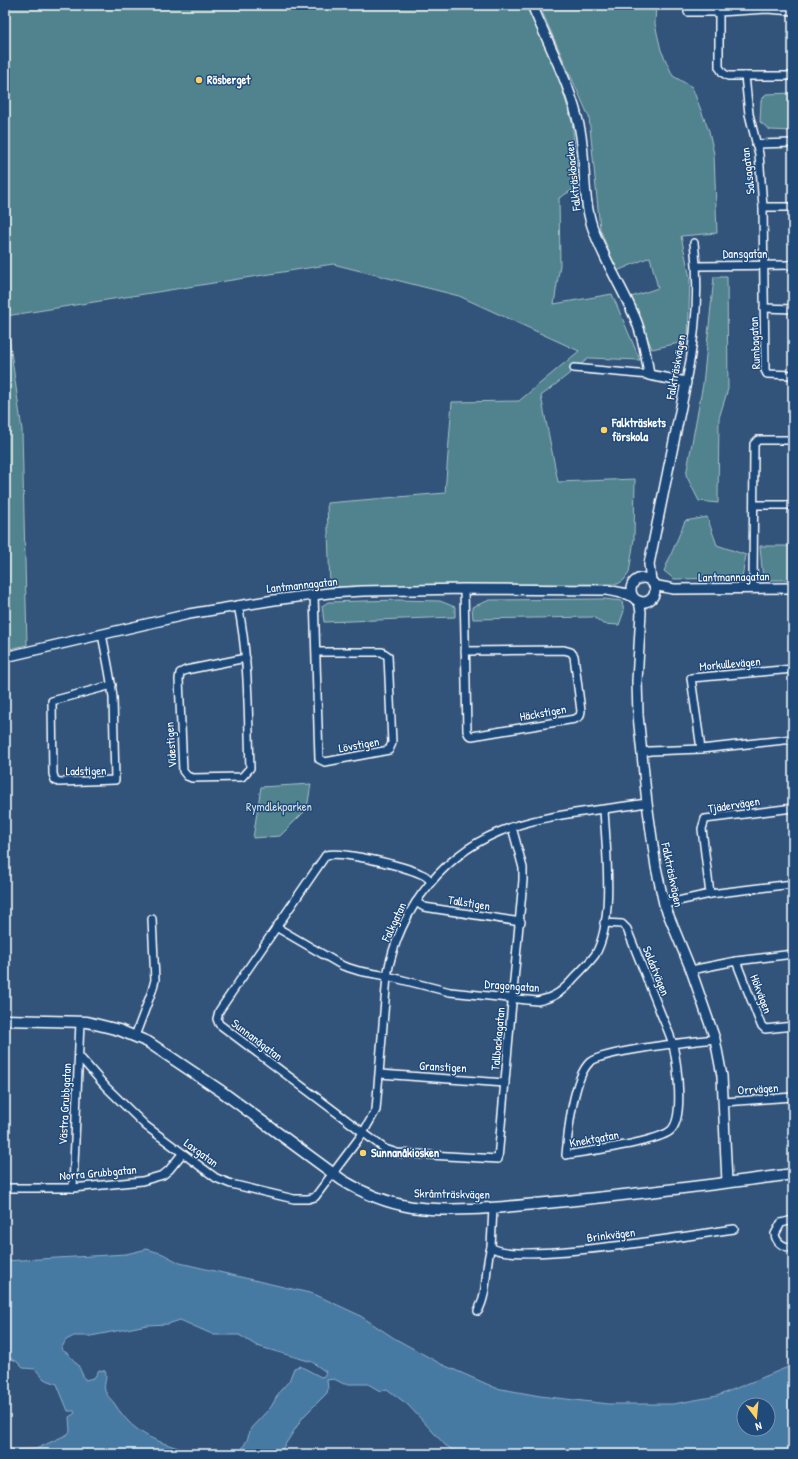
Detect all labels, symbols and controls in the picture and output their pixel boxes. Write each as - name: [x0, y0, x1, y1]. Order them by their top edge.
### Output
- place label: Rösberget: [207, 71, 251, 89]
- marker: Rösberget: [194, 75, 204, 85]
- street label: Falkträskbacken: [560, 140, 585, 213]
- street label: Salsagatan: [736, 147, 759, 195]
- street label: Dansgatan: [723, 245, 767, 262]
- street label: Rumbagatan: [745, 316, 764, 370]
- street label: Falkträskvägen: [661, 333, 690, 402]
- place label: Falkträskets förskola: [611, 414, 666, 445]
- marker: Falkträskets förskola: [599, 425, 609, 435]
- street label: Lantmannagatan: [698, 567, 770, 586]
- street label: Lantmannagatan: [266, 572, 338, 597]
- street label: Morkullevägen: [699, 652, 761, 675]
- street label: Häckstigen: [518, 700, 568, 725]
- street label: Videstigen: [160, 722, 181, 769]
- street label: Lövstigen: [337, 733, 381, 756]
- street label: Ladstigen: [65, 762, 107, 779]
- street label: Tjädervägen: [707, 792, 761, 817]
- park label: Rymdlekparken: [246, 798, 312, 815]
- street label: Falkträskvägen: [657, 840, 688, 909]
- street label: Tallstigen: [447, 891, 491, 914]
- street label: Falkgatan: [377, 899, 410, 945]
- street label: Soldatvägen: [639, 943, 674, 998]
- street label: Hökvägen: [746, 972, 777, 1016]
- street label: Dragongatan: [484, 975, 540, 996]
- street label: Tallbackagatan: [486, 1006, 509, 1071]
- street label: Sunnanågatan: [228, 1015, 286, 1065]
- street label: Granstigen: [419, 1057, 467, 1076]
- street label: Västra Grubbgatan: [54, 1063, 75, 1145]
- street label: Orrvägen: [737, 1079, 779, 1098]
- street label: Knektgatan: [568, 1126, 620, 1151]
- street label: Laxgatan: [181, 1134, 222, 1171]
- place label: Sunnanåkiosken: [371, 1144, 440, 1161]
- marker: Sunnanåkiosken: [358, 1148, 368, 1158]
- street label: Norra Grubbgatan: [59, 1161, 137, 1184]
- street label: Skråmträskvägen: [414, 1184, 490, 1203]
- street label: Brinkvägen: [586, 1223, 636, 1246]
- north arrow: [736, 1397, 776, 1437]
- text: N: [754, 1419, 764, 1434]

